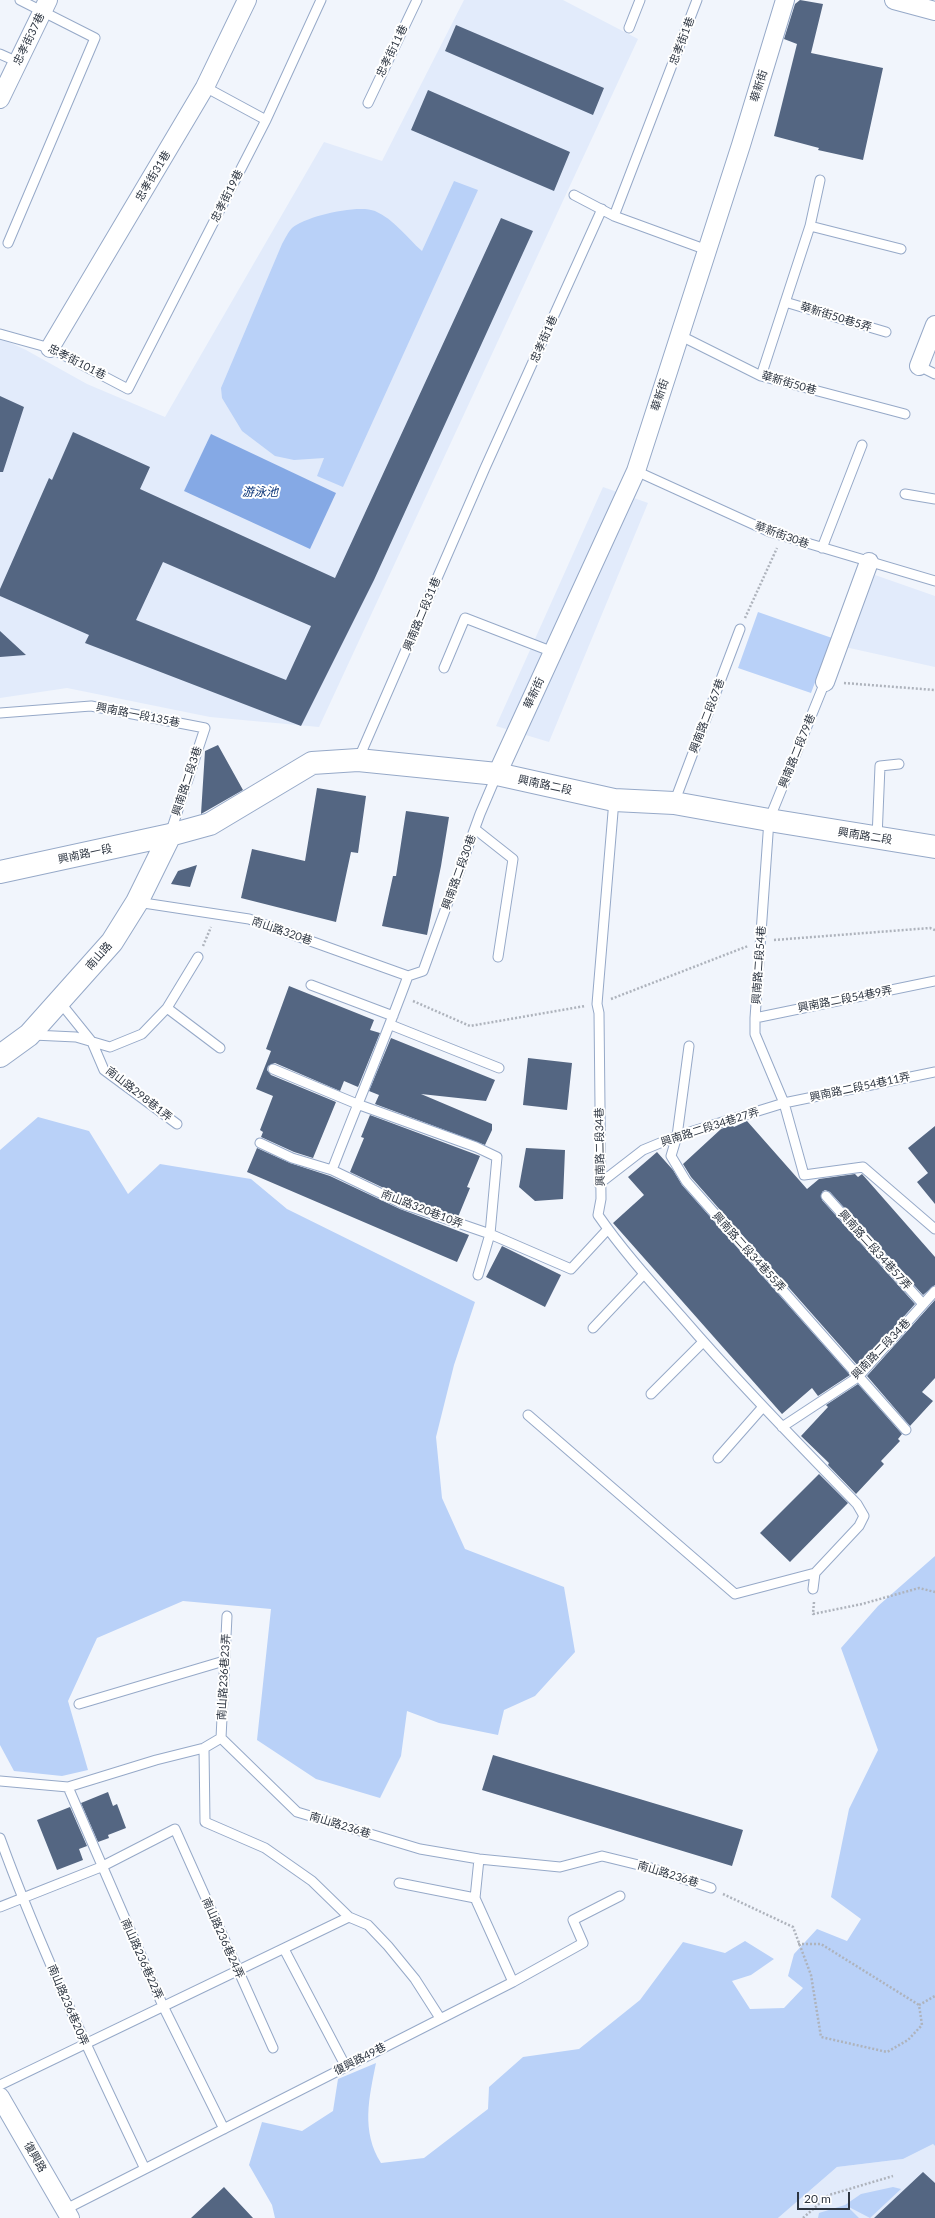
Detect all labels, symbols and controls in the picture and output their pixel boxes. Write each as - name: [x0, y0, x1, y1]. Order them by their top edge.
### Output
- street label: 忠孝街37巷: [11, 11, 47, 67]
- street label: 忠孝街1巷: [667, 15, 697, 67]
- street label: 忠孝街11巷: [374, 23, 410, 79]
- street label: 華新街: [748, 68, 770, 104]
- street label: 忠孝街31巷: [133, 148, 173, 204]
- street label: 忠孝街19巷: [208, 168, 246, 224]
- street label: 華新街50巷5弄: [799, 300, 873, 334]
- street label: 忠孝街1巷: [528, 313, 560, 365]
- street label: 忠孝街101巷: [46, 342, 108, 382]
- street label: 華新街50巷: [760, 369, 818, 397]
- street label: 華新街: [649, 377, 671, 413]
- water label: 游泳池: [242, 485, 278, 499]
- street label: 華新街30巷: [753, 519, 811, 551]
- street label: 興南路二段31巷: [401, 575, 443, 653]
- street label: 華新街: [521, 675, 547, 711]
- street label: 興南路二段67巷: [687, 677, 727, 755]
- street label: 興南路一段135巷: [95, 700, 181, 730]
- street label: 興南路二段79巷: [776, 712, 818, 790]
- street label: 興南路二段3巷: [170, 745, 204, 817]
- street label: 興南路二段: [517, 773, 573, 797]
- street label: 興南路二段: [837, 825, 893, 847]
- street label: 興南路二段30巷: [439, 833, 479, 911]
- street label: 興南路一段: [57, 842, 113, 866]
- street label: 南山路320巷: [250, 914, 314, 948]
- street label: 興南路二段54巷: [750, 925, 768, 1005]
- street label: 南山路: [83, 939, 115, 973]
- street label: 興南路二段54巷9弄: [797, 983, 893, 1015]
- street label: 南山路298巷1弄: [103, 1064, 175, 1124]
- street label: 興南路二段54巷11弄: [808, 1070, 912, 1104]
- street label: 興南路二段34巷27弄: [659, 1105, 761, 1149]
- street label: 興南路二段34巷: [593, 1108, 607, 1186]
- street label: 南山路320巷10弄: [379, 1187, 465, 1231]
- street label: 興南路二段34巷57弄: [836, 1207, 914, 1293]
- street label: 興南路二段34巷55弄: [710, 1209, 788, 1295]
- street label: 興南路二段34巷: [849, 1316, 913, 1382]
- street label: 南山路236巷23弄: [215, 1633, 233, 1721]
- street label: 南山路236巷: [308, 1809, 372, 1841]
- street label: 南山路236巷: [636, 1858, 700, 1890]
- street label: 南山路236巷24弄: [199, 1896, 247, 1980]
- street label: 南山路236巷22弄: [118, 1917, 166, 2001]
- street label: 南山路236巷20弄: [45, 1962, 91, 2048]
- street label: 復興路49巷: [332, 2040, 388, 2078]
- street label: 復興路: [21, 2139, 49, 2175]
- scale bar: [799, 2184, 852, 2210]
- text: 20 m: [804, 2191, 831, 2206]

